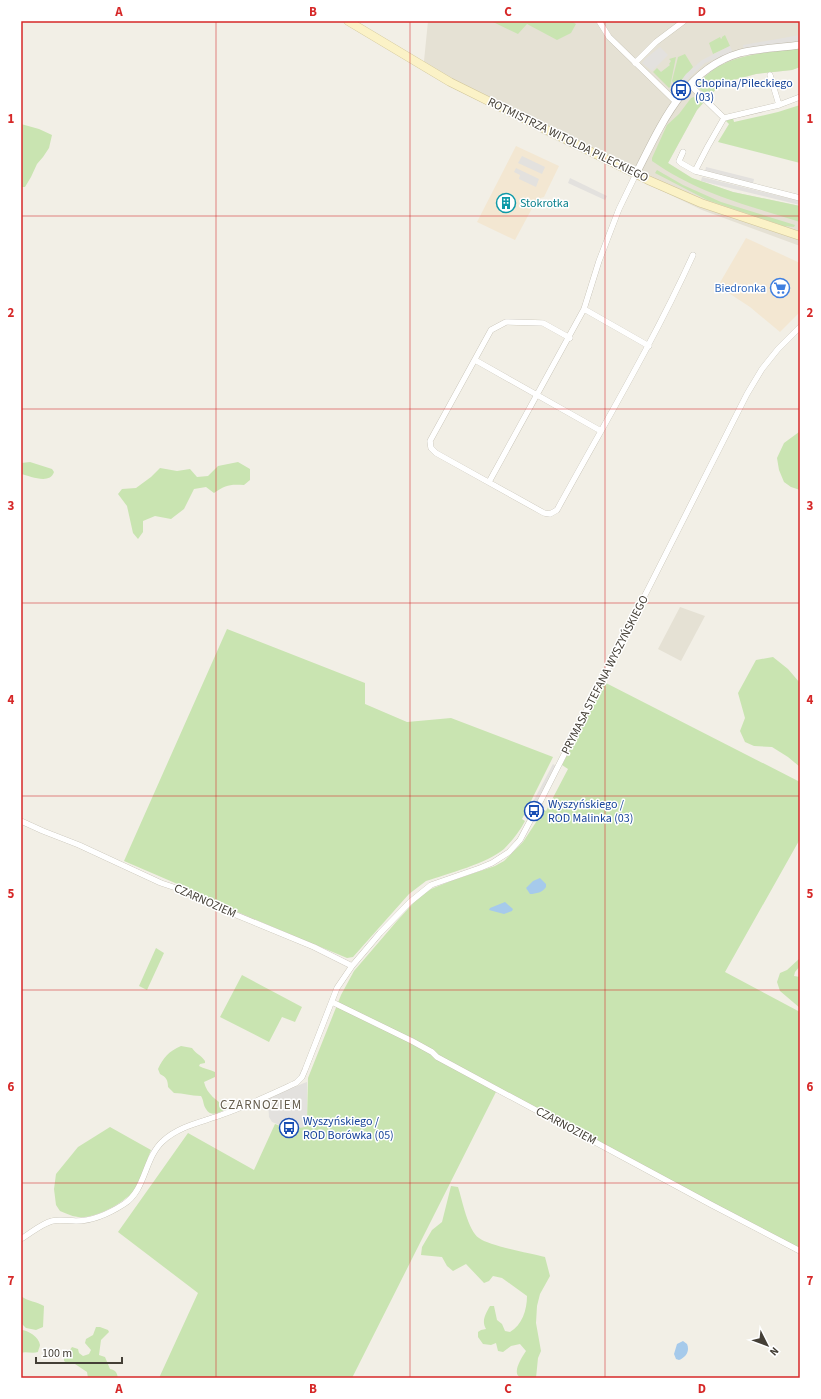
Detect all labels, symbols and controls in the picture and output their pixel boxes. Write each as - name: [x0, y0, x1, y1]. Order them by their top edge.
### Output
- text: A: [114, 3, 123, 21]
- text: B: [309, 3, 317, 21]
- text: C: [504, 3, 512, 21]
- text: D: [698, 3, 706, 21]
- place label: Chopina/Pileckiego (03): [695, 75, 793, 106]
- bus stop icon: Chopina/Pileckiego (03): [670, 79, 692, 101]
- street label: ROTMISTRZA WITOLDA PILECKIEGO: [485, 94, 651, 186]
- text: 1: [8, 110, 15, 128]
- text: 1: [807, 110, 814, 128]
- building icon: Stokrotka: [495, 192, 517, 214]
- place label: Stokrotka: [520, 195, 569, 212]
- supermarket icon: Biedronka: [769, 277, 791, 299]
- place label: Biedronka: [714, 280, 766, 297]
- text: 2: [8, 304, 15, 322]
- text: 2: [807, 304, 814, 322]
- text: 3: [8, 497, 15, 515]
- text: 3: [807, 497, 814, 515]
- street label: PRYMASA STEFANA WYSZYŃSKIEGO: [557, 592, 653, 758]
- text: 4: [8, 691, 15, 709]
- text: 4: [807, 691, 814, 709]
- place label: Wyszyńskiego / ROD Malinka (03): [548, 796, 633, 827]
- bus stop icon: Wyszyńskiego / ROD Malinka (03): [523, 800, 545, 822]
- street label: CZARNOZIEM: [171, 880, 239, 922]
- text: 5: [8, 885, 15, 903]
- text: 5: [807, 885, 814, 903]
- text: 6: [8, 1078, 15, 1096]
- text: 6: [807, 1078, 814, 1096]
- district label: CZARNOZIEM: [220, 1096, 302, 1114]
- street label: CZARNOZIEM: [533, 1103, 599, 1149]
- place label: Wyszyńskiego / ROD Borówka (05): [303, 1113, 394, 1144]
- bus stop icon: Wyszyńskiego / ROD Borówka (05): [278, 1117, 300, 1139]
- text: 7: [8, 1272, 15, 1290]
- text: 7: [807, 1272, 814, 1290]
- north arrow: [747, 1325, 787, 1365]
- scale bar: [36, 1339, 122, 1365]
- text: N: [766, 1344, 782, 1359]
- text: 100 m: [42, 1345, 72, 1362]
- text: A: [114, 1380, 123, 1398]
- text: B: [309, 1380, 317, 1398]
- text: C: [504, 1380, 512, 1398]
- text: D: [698, 1380, 706, 1398]

